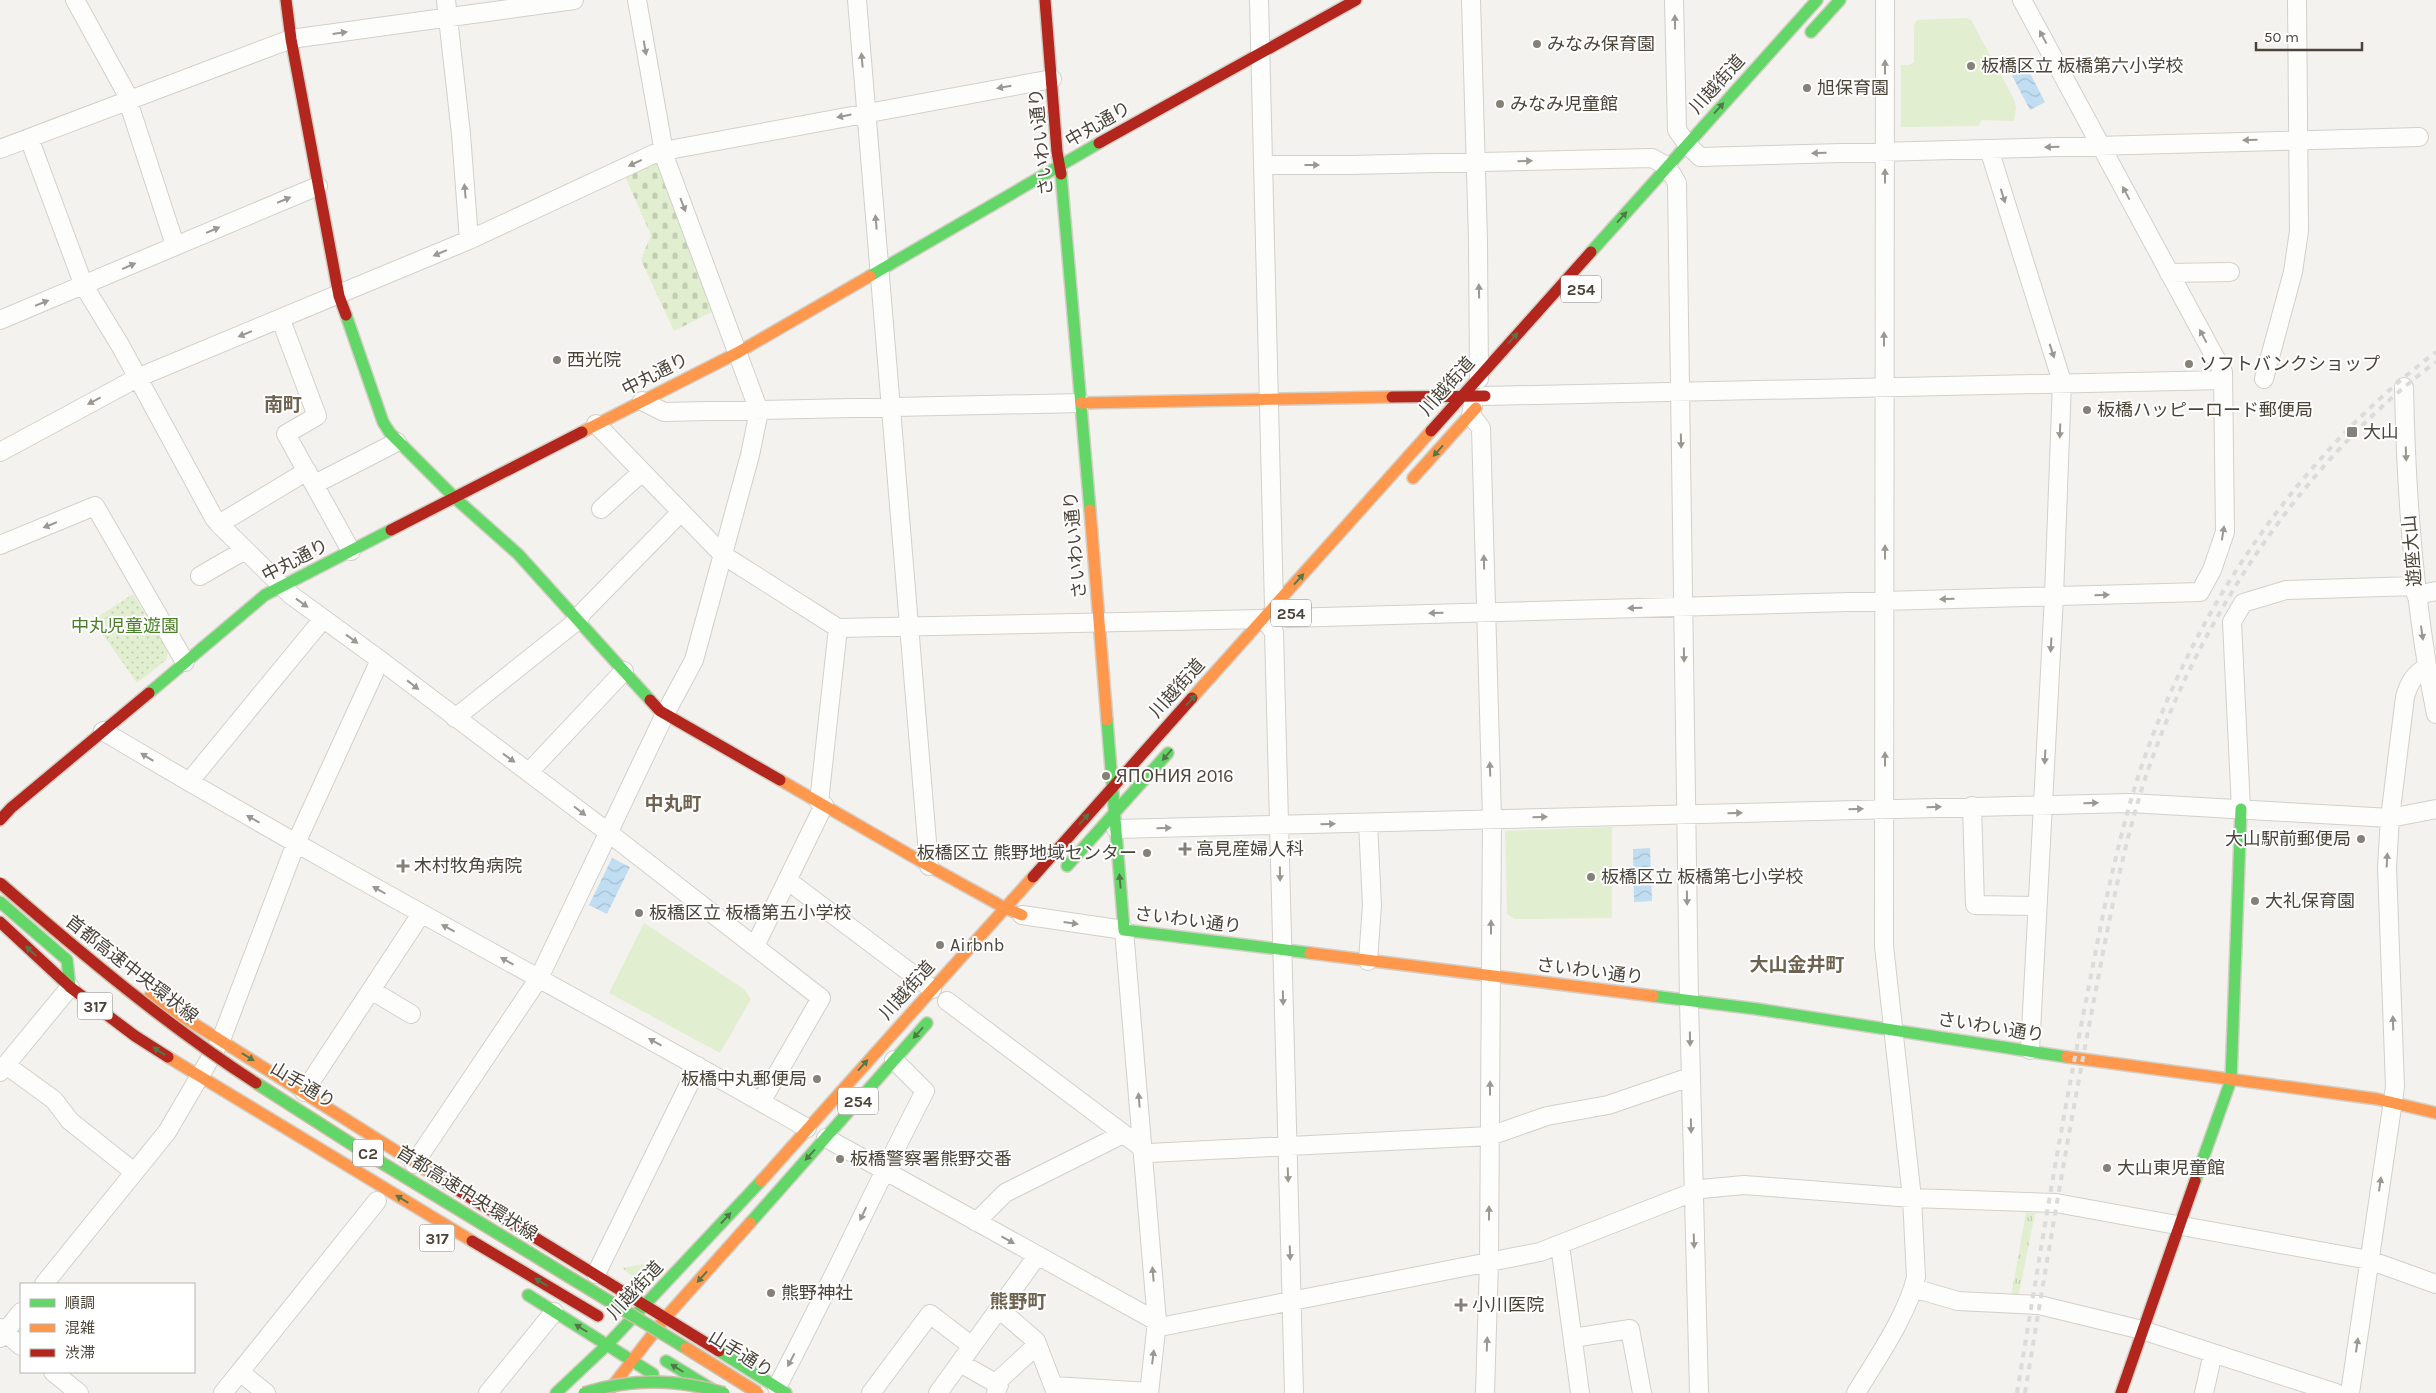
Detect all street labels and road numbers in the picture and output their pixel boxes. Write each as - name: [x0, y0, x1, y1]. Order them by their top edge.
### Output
- street label: 川越街道: [1685, 50, 1749, 118]
- street label: さいわい通り: [1024, 87, 1058, 197]
- street label: 中丸通り: [1061, 96, 1135, 152]
- road number: 254: [1561, 276, 1601, 302]
- street label: 中丸通り: [618, 348, 692, 400]
- street label: 川越街道: [1415, 352, 1479, 420]
- street label: さいわい通り: [1059, 490, 1091, 600]
- street label: 遊座大山: [2398, 514, 2426, 588]
- street label: 中丸通り: [258, 534, 332, 586]
- road number: 254: [1271, 600, 1311, 626]
- street label: 川越街道: [1145, 654, 1209, 722]
- street label: さいわい通り: [1133, 903, 1243, 937]
- street label: 首都高速中央環状線: [61, 910, 203, 1028]
- street label: さいわい通り: [1535, 954, 1645, 988]
- street label: 川越街道: [875, 956, 939, 1024]
- road number: 317: [78, 992, 112, 1019]
- street label: さいわい通り: [1936, 1008, 2046, 1046]
- street label: 山手通り: [266, 1057, 340, 1113]
- road number: 254: [838, 1088, 878, 1114]
- road number: C2: [353, 1140, 383, 1166]
- street label: 首都高速中央環状線: [392, 1141, 542, 1245]
- road number: 317: [420, 1224, 454, 1252]
- street label: 川越街道: [602, 1256, 668, 1324]
- street label: 山手通り: [705, 1326, 777, 1382]

